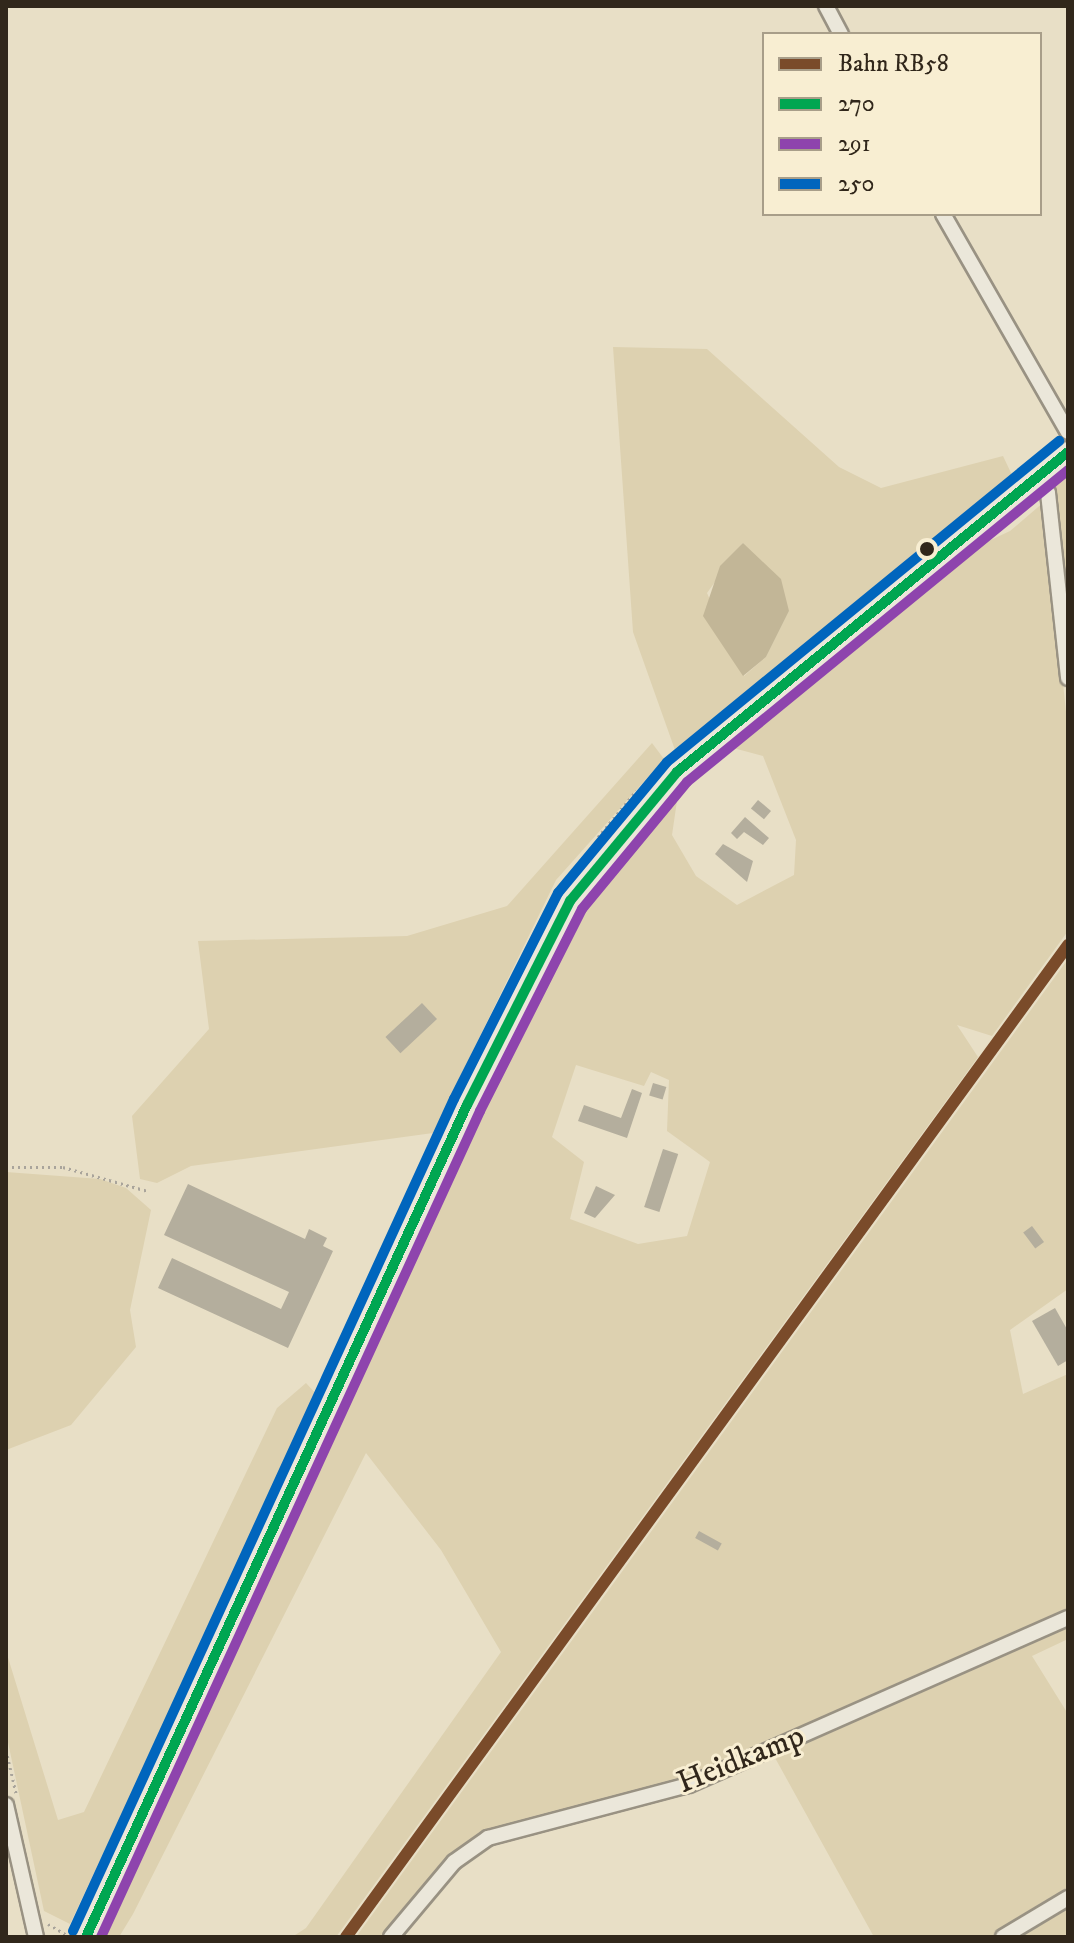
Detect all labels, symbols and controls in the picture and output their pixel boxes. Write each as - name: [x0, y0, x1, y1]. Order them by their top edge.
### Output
- legend: [762, 32, 1042, 216]
- text: Bahn RB58: [838, 49, 949, 79]
- text: 270: [838, 89, 875, 119]
- text: 291: [838, 129, 870, 159]
- text: 250: [838, 169, 875, 199]
- unlabelled marker: [919, 541, 935, 557]
- street label: Heidkamp: [672, 1717, 810, 1803]

